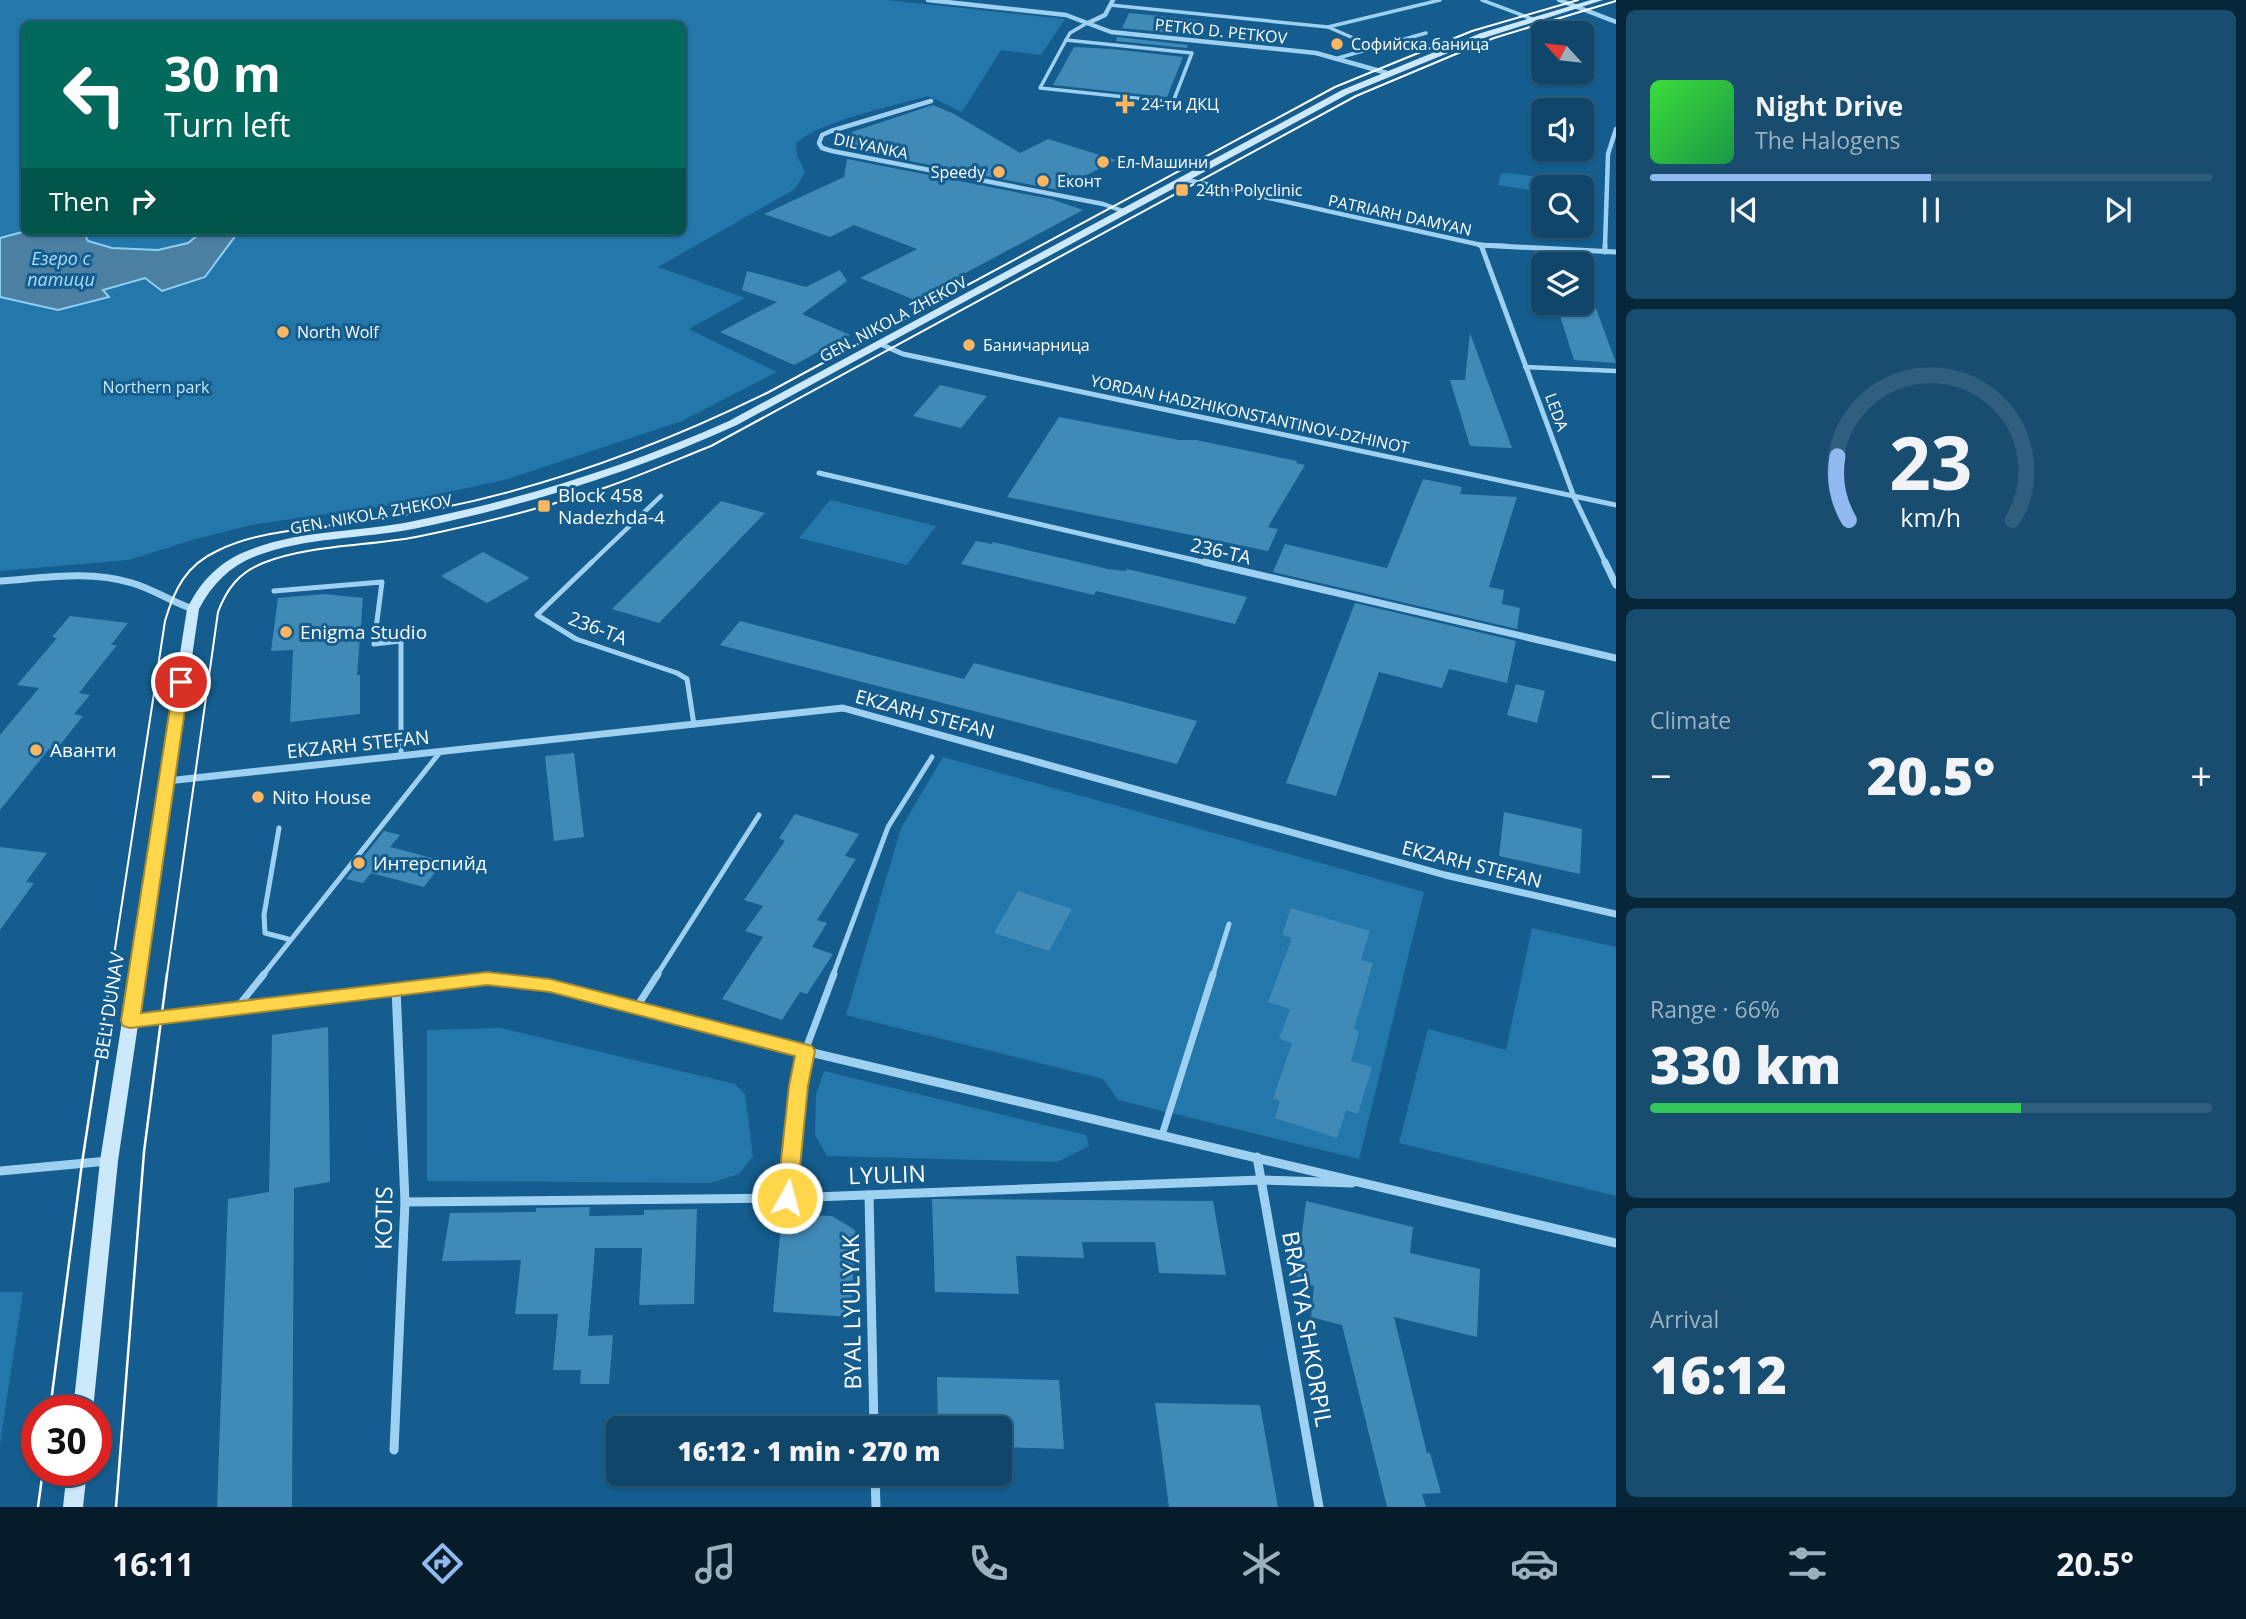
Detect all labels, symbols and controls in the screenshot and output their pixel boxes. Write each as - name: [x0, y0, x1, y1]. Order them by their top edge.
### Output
- street label: PETKO D. PETKOV: [1154, 13, 1289, 49]
- north arrow: [1531, 21, 1594, 84]
- map controls: [1531, 21, 1594, 315]
- place label: Софийска баница: [1351, 33, 1489, 55]
- marker: Софийска баница: [1329, 36, 1345, 52]
- text: 30 m: [164, 40, 281, 106]
- icon: left: [49, 49, 140, 140]
- text: Night Drive: [1755, 88, 1903, 124]
- place label: 24-ти ДКЦ: [1141, 93, 1219, 115]
- marker: 24-ти ДКЦ: [1115, 94, 1135, 114]
- button: sound: [1531, 98, 1594, 161]
- text: Turn left: [164, 103, 290, 146]
- text: The Halogens: [1755, 124, 1901, 156]
- street label: DILYANKA: [832, 127, 911, 165]
- place label: Ел-Машини: [1117, 151, 1208, 173]
- marker: Ел-Машини: [1095, 154, 1111, 170]
- place label: Speedy: [931, 161, 986, 183]
- marker: Speedy: [991, 164, 1007, 180]
- place label: Еконт: [1057, 170, 1102, 192]
- marker: Еконт: [1035, 173, 1051, 189]
- button: search: [1531, 175, 1594, 238]
- place label: 24th Polyclinic: [1196, 179, 1303, 201]
- icon: right: [124, 182, 162, 220]
- marker: 24th Polyclinic: [1174, 182, 1190, 198]
- text: Then: [49, 183, 110, 219]
- street label: PATRIARH DAMYAN: [1326, 189, 1474, 241]
- icon: previous: [1725, 191, 1763, 229]
- icon: pause: [1912, 191, 1950, 229]
- icon: next: [2099, 191, 2137, 229]
- water label: Езеро с патици: [27, 246, 95, 291]
- button: layers: [1531, 252, 1594, 315]
- street label: GEN. NIKOLA ZHEKOV: [815, 271, 971, 367]
- place label: North Wolf: [297, 321, 380, 343]
- marker: North Wolf: [275, 324, 291, 340]
- place label: Баничарница: [983, 334, 1090, 356]
- marker: Баничарница: [961, 337, 977, 353]
- street label: YORDAN HADZHIKONSTANTINOV-DZHINOT: [1089, 369, 1411, 459]
- park label: Northern park: [103, 376, 210, 398]
- street label: LEDA: [1540, 390, 1574, 435]
- text: 23: [1889, 413, 1973, 512]
- place label: Block 458 Nadezhda-4: [558, 482, 665, 530]
- street label: GEN. NIKOLA ZHEKOV: [288, 489, 454, 539]
- marker: Block 458 Nadezhda-4: [536, 498, 552, 514]
- text: km/h: [1901, 500, 1961, 534]
- street label: 236-ТА: [1188, 531, 1254, 571]
- street label: 236-ТА: [565, 605, 631, 651]
- place label: Enigma Studio: [300, 619, 427, 645]
- marker: Enigma Studio: [278, 624, 294, 640]
- pin: [151, 652, 211, 712]
- icon: arrive: [162, 663, 200, 701]
- street label: EKZARH STEFAN: [852, 683, 998, 745]
- text: Climate: [1650, 704, 1731, 736]
- street label: EKZARH STEFAN: [285, 724, 431, 764]
- place label: Аванти: [50, 737, 117, 763]
- text: 20.5°: [1867, 739, 1995, 810]
- marker: Аванти: [28, 742, 44, 758]
- text: −: [1650, 749, 1672, 801]
- text: +: [2190, 749, 2212, 801]
- place label: Nito House: [272, 784, 371, 810]
- marker: Nito House: [250, 789, 266, 805]
- street label: EKZARH STEFAN: [1399, 834, 1545, 894]
- place label: Интерспийд: [373, 850, 487, 876]
- marker: Интерспийд: [351, 855, 367, 871]
- street label: BELI DUNAV: [88, 950, 130, 1062]
- text: Range · 66%: [1650, 993, 1780, 1025]
- text: 330 km: [1650, 1028, 1841, 1099]
- street label: LYULIN: [848, 1157, 926, 1191]
- position arrow: [750, 1161, 824, 1235]
- street label: KOTIS: [366, 1186, 400, 1250]
- street label: BRATYA SHKORPIL: [1275, 1229, 1341, 1429]
- street label: BYAL LYULYAK: [834, 1233, 868, 1390]
- text: Arrival: [1650, 1303, 1719, 1335]
- text: 16:12: [1650, 1338, 1787, 1409]
- speed limit sign: 30: [21, 1395, 112, 1486]
- text: 16:12 · 1 min · 270 m: [678, 1433, 940, 1469]
- icon: directions: [418, 1539, 467, 1588]
- icon: music: [691, 1539, 740, 1588]
- icon: phone: [964, 1539, 1013, 1588]
- icon: climate: [1237, 1539, 1286, 1588]
- icon: car: [1510, 1539, 1559, 1588]
- icon: filters: [1783, 1539, 1832, 1588]
- text: 16:11: [112, 1542, 194, 1585]
- text: 20.5°: [2056, 1542, 2134, 1585]

